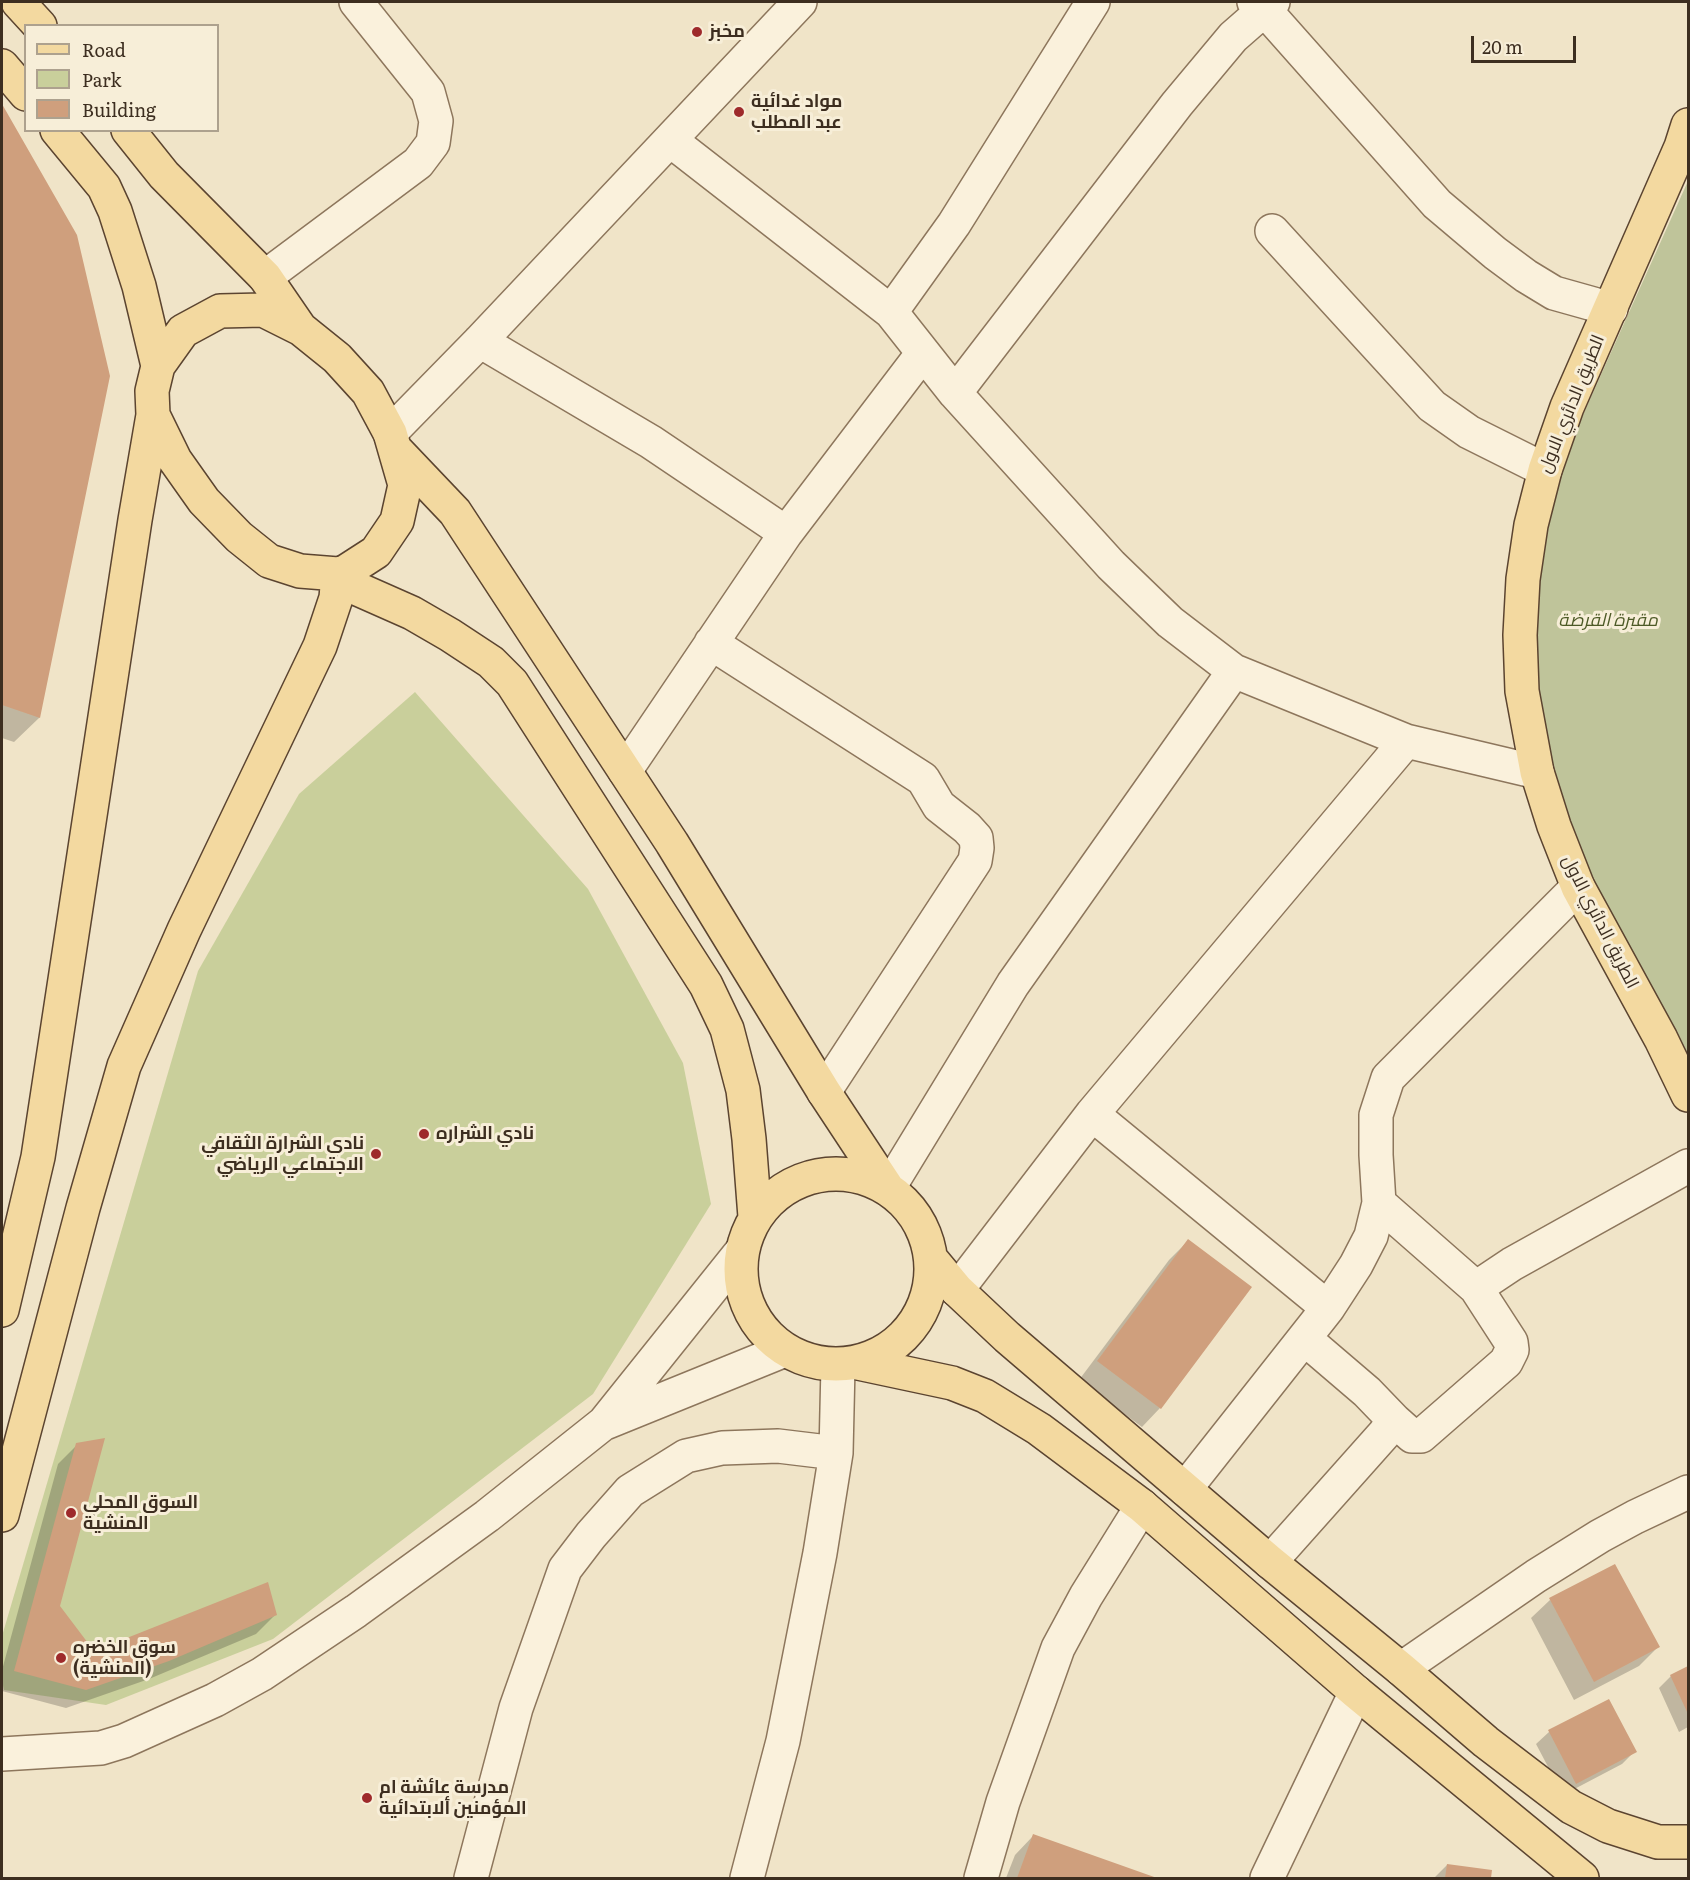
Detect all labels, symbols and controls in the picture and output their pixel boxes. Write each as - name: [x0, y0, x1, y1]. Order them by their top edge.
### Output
- place label: مخبز: [709, 21, 745, 43]
- legend: [24, 24, 219, 132]
- scale bar: [1474, 24, 1579, 62]
- marker: مخبز: [690, 25, 704, 39]
- text: 20 m: [1482, 33, 1523, 60]
- text: Road: [82, 36, 126, 63]
- text: Park: [82, 66, 121, 93]
- place label: مواد غدائية عبد المطلب: [751, 91, 842, 134]
- text: Building: [82, 96, 156, 123]
- marker: مواد غدائية عبد المطلب: [732, 105, 746, 119]
- street label: الطريق الدائري الاول: [1534, 332, 1610, 476]
- park label: مقبرة القرضة: [1558, 610, 1658, 632]
- street label: الطريق الدائري الاول: [1557, 852, 1643, 992]
- place label: نادي الشراره: [436, 1123, 534, 1145]
- marker: نادي الشراره: [417, 1127, 431, 1141]
- place label: نادي الشرارة الثقافي الاجتماعي الرياضي: [201, 1133, 364, 1176]
- marker: نادي الشرارة الثقافي الاجتماعي الرياضي: [369, 1147, 383, 1161]
- place label: السوق المحلي المنشية: [83, 1492, 198, 1534]
- marker: السوق المحلي المنشية: [64, 1506, 78, 1520]
- place label: سوق الخضره (المنشية): [73, 1637, 176, 1680]
- marker: سوق الخضره (المنشية): [54, 1651, 68, 1665]
- place label: مدرسة عائشة ام المؤمنين ألابتدائية: [379, 1777, 527, 1820]
- marker: مدرسة عائشة ام المؤمنين ألابتدائية: [360, 1791, 374, 1805]

